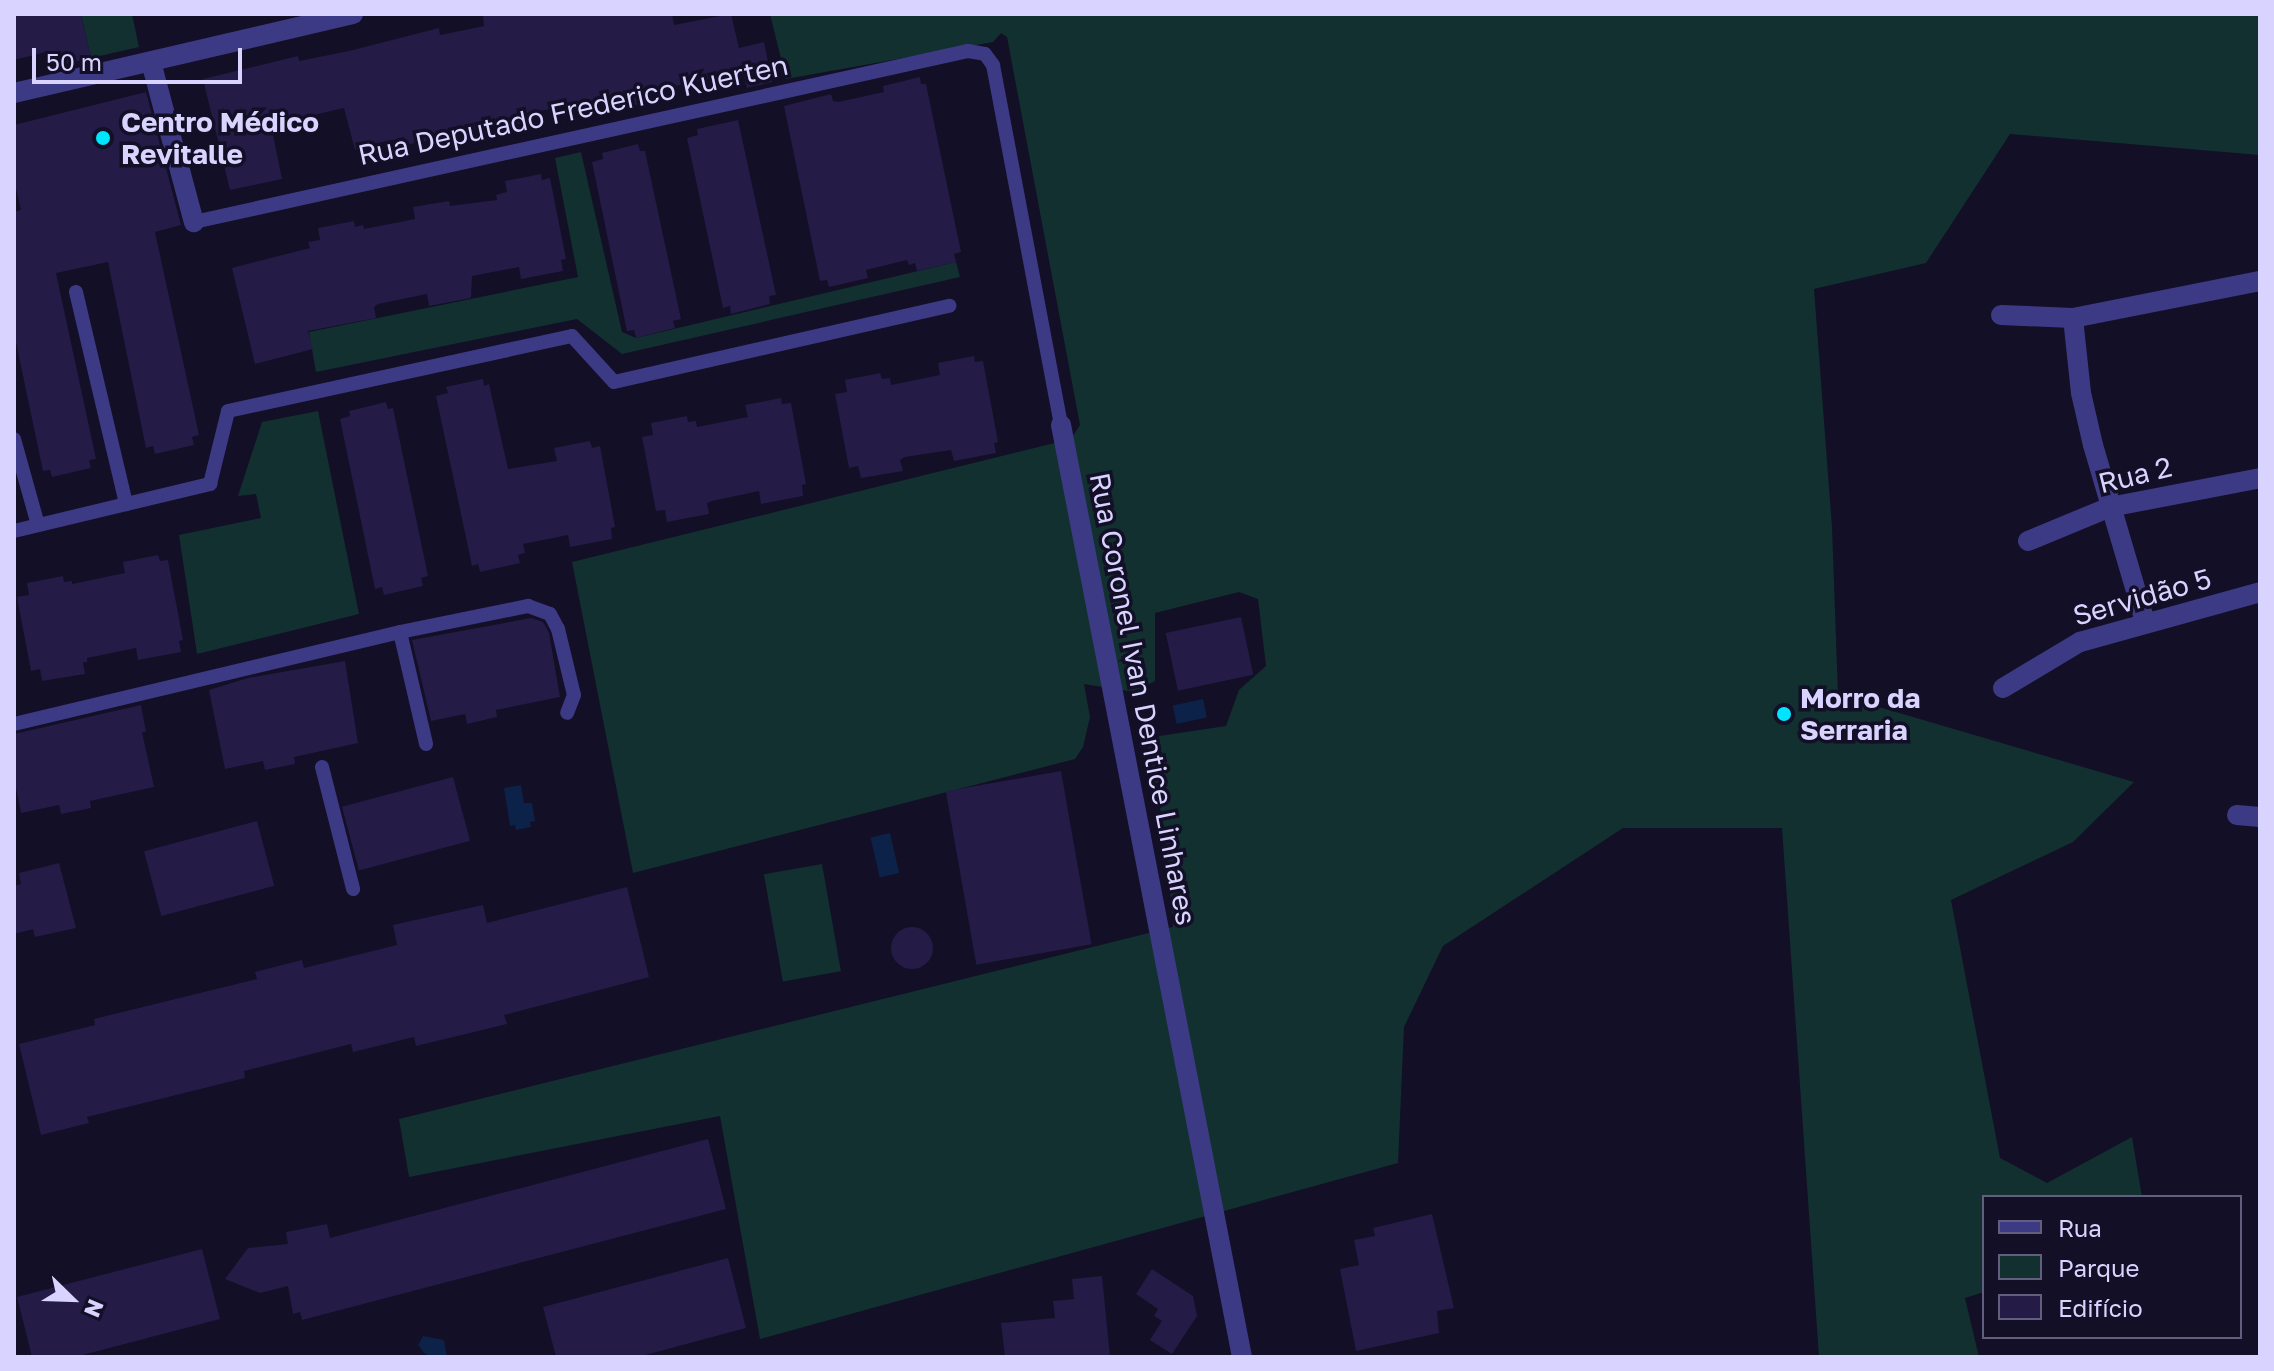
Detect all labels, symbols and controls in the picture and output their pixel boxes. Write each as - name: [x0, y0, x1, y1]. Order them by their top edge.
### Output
- scale bar: [36, 32, 246, 82]
- text: 50 m: [46, 47, 102, 76]
- street label: Rua Deputado Frederico Kuerten: [355, 48, 791, 172]
- place label: Centro Médico Revitalle: [121, 105, 319, 171]
- marker: Centro Médico Revitalle: [92, 127, 114, 149]
- street label: Rua 2: [2095, 450, 2175, 500]
- street label: Rua Coronel Ivan Dentice Linhares: [1083, 470, 1203, 928]
- street label: Servidão 5: [2069, 561, 2215, 633]
- place label: Morro da Serraria: [1800, 681, 1920, 747]
- marker: Morro da Serraria: [1775, 705, 1793, 723]
- legend: [1982, 1195, 2242, 1339]
- text: Rua: [2058, 1213, 2102, 1242]
- text: Parque: [2058, 1253, 2139, 1282]
- north arrow: [32, 1259, 112, 1339]
- text: Edifício: [2058, 1293, 2143, 1322]
- text: N: [79, 1296, 110, 1322]

